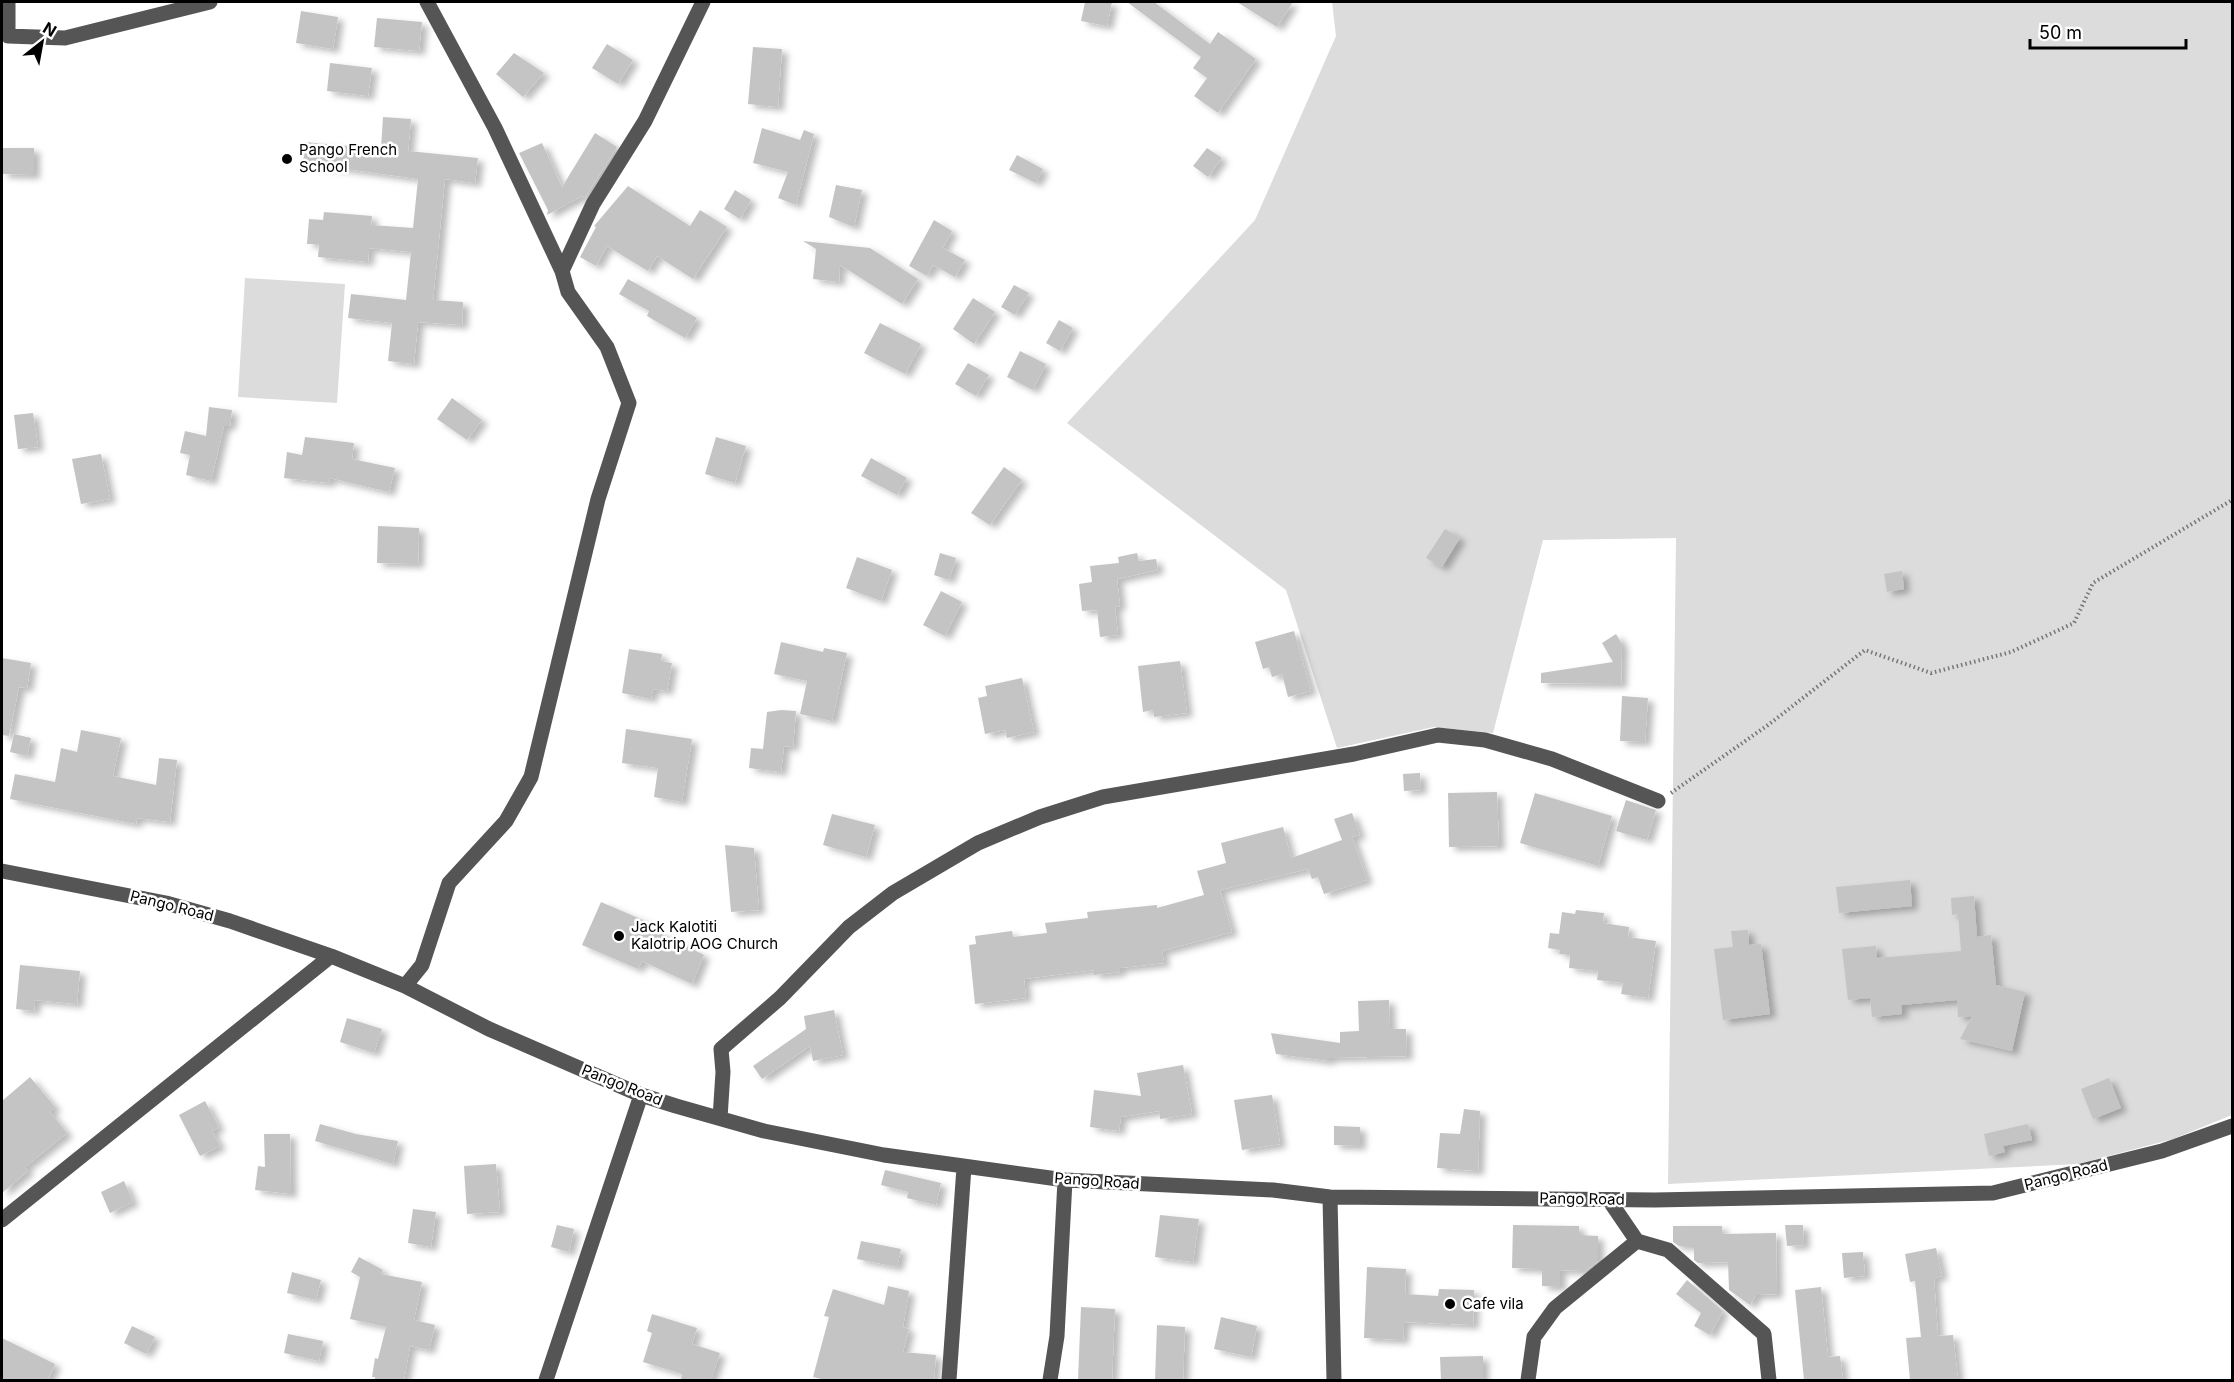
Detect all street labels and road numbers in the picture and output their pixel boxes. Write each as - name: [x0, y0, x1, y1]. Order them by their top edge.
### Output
- street label: Pango Road: [128, 886, 216, 925]
- street label: Pango Road: [579, 1060, 665, 1109]
- street label: Pango Road: [2022, 1155, 2110, 1194]
- street label: Pango Road: [1054, 1168, 1140, 1193]
- street label: Pango Road: [1539, 1188, 1625, 1209]

